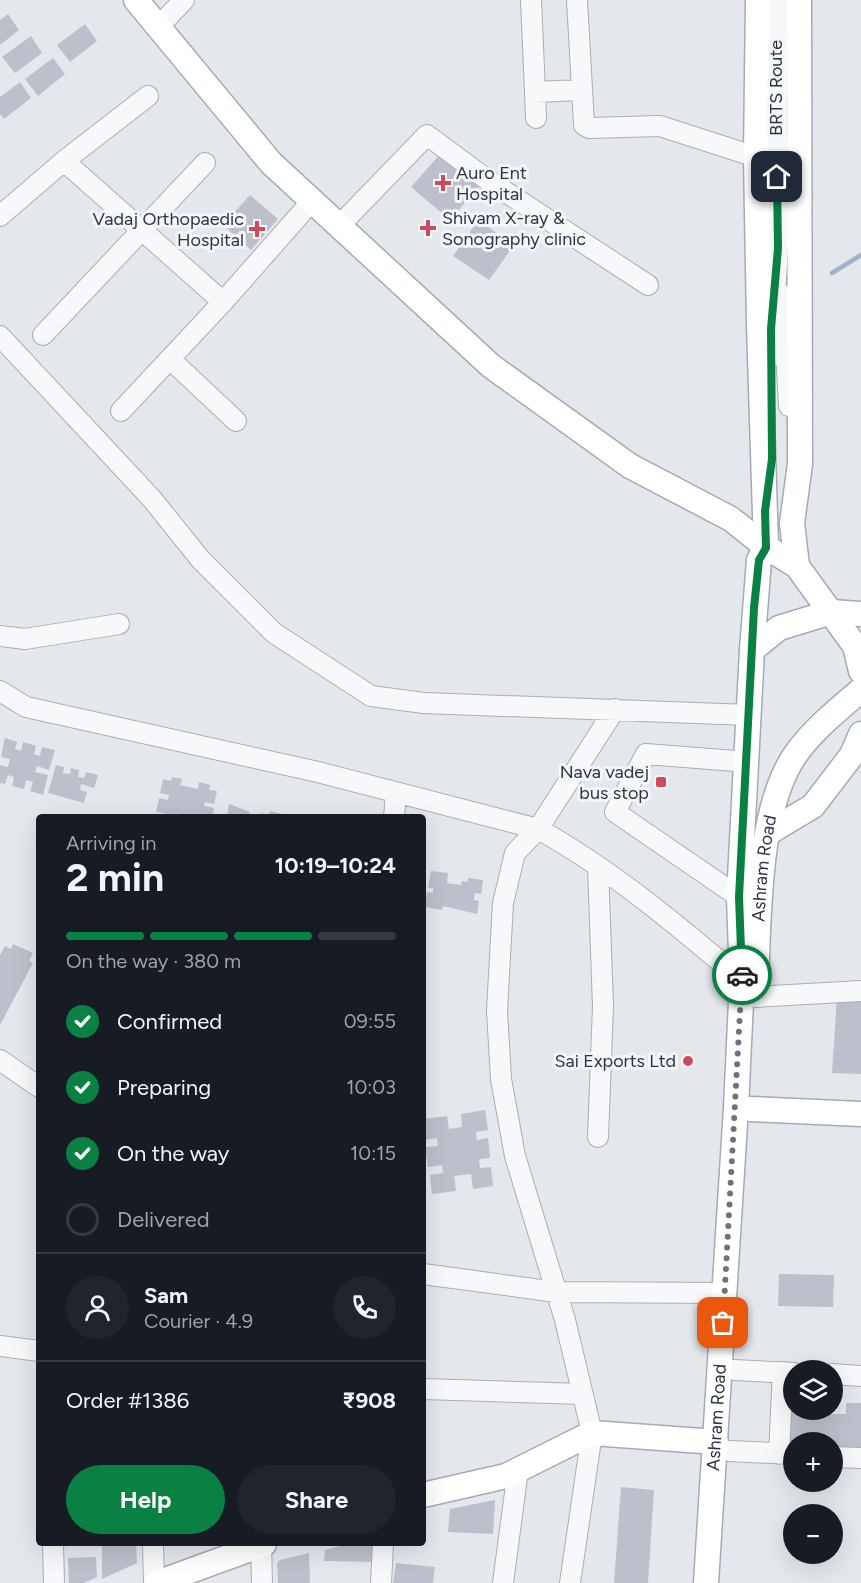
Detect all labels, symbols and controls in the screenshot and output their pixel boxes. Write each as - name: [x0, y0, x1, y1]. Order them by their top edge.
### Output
- street label: BRTS Route: [765, 40, 787, 136]
- pin: [751, 151, 802, 202]
- icon: home: [760, 160, 793, 193]
- place label: Auro Ent Hospital: [456, 162, 527, 205]
- marker: Auro Ent Hospital: [434, 174, 452, 192]
- place label: Shivam X-ray & Sonography clinic: [442, 207, 586, 250]
- place label: Vadaj Orthopaedic Hospital: [93, 208, 244, 251]
- marker: Shivam X-ray & Sonography clinic: [419, 219, 437, 237]
- marker: Vadaj Orthopaedic Hospital: [248, 220, 266, 238]
- place label: Nava vadej bus stop: [560, 761, 649, 804]
- marker: Nava vadej bus stop: [654, 775, 668, 789]
- street label: Ashram Road: [747, 813, 782, 922]
- text: Arriving in: [66, 831, 156, 855]
- text: 10:19–10:24: [275, 852, 396, 879]
- text: 2 min: [66, 854, 164, 901]
- courier: [712, 945, 772, 1005]
- text: On the way · 380 m: [66, 949, 241, 973]
- icon: car: [726, 959, 759, 992]
- icon: check: [66, 1005, 99, 1038]
- text: Confirmed: [117, 1008, 222, 1035]
- text: 09:55: [344, 1009, 396, 1033]
- place label: Sai Exports Ltd: [554, 1050, 676, 1072]
- marker: Sai Exports Ltd: [681, 1054, 695, 1068]
- icon: check: [66, 1071, 99, 1104]
- text: Preparing: [117, 1074, 211, 1101]
- text: 10:03: [346, 1075, 396, 1099]
- icon: check: [66, 1137, 99, 1170]
- text: On the way: [117, 1140, 229, 1167]
- text: 10:15: [350, 1141, 396, 1165]
- text: Delivered: [117, 1206, 210, 1233]
- button: person: [66, 1276, 129, 1339]
- button: phone: [333, 1276, 396, 1339]
- text: Sam: [144, 1282, 188, 1309]
- pin: [697, 1297, 748, 1348]
- icon: bag: [706, 1306, 739, 1339]
- text: Courier · 4.9: [144, 1309, 253, 1333]
- map controls: [783, 1360, 843, 1564]
- button: layers: [783, 1360, 843, 1420]
- street label: Ashram Road: [702, 1363, 731, 1472]
- text: Order #1386: [66, 1387, 189, 1414]
- text: ₹908: [342, 1387, 396, 1414]
- button: +: [783, 1432, 843, 1492]
- button: Help: [66, 1465, 225, 1534]
- button: Share: [237, 1465, 396, 1534]
- button: −: [783, 1504, 843, 1564]

